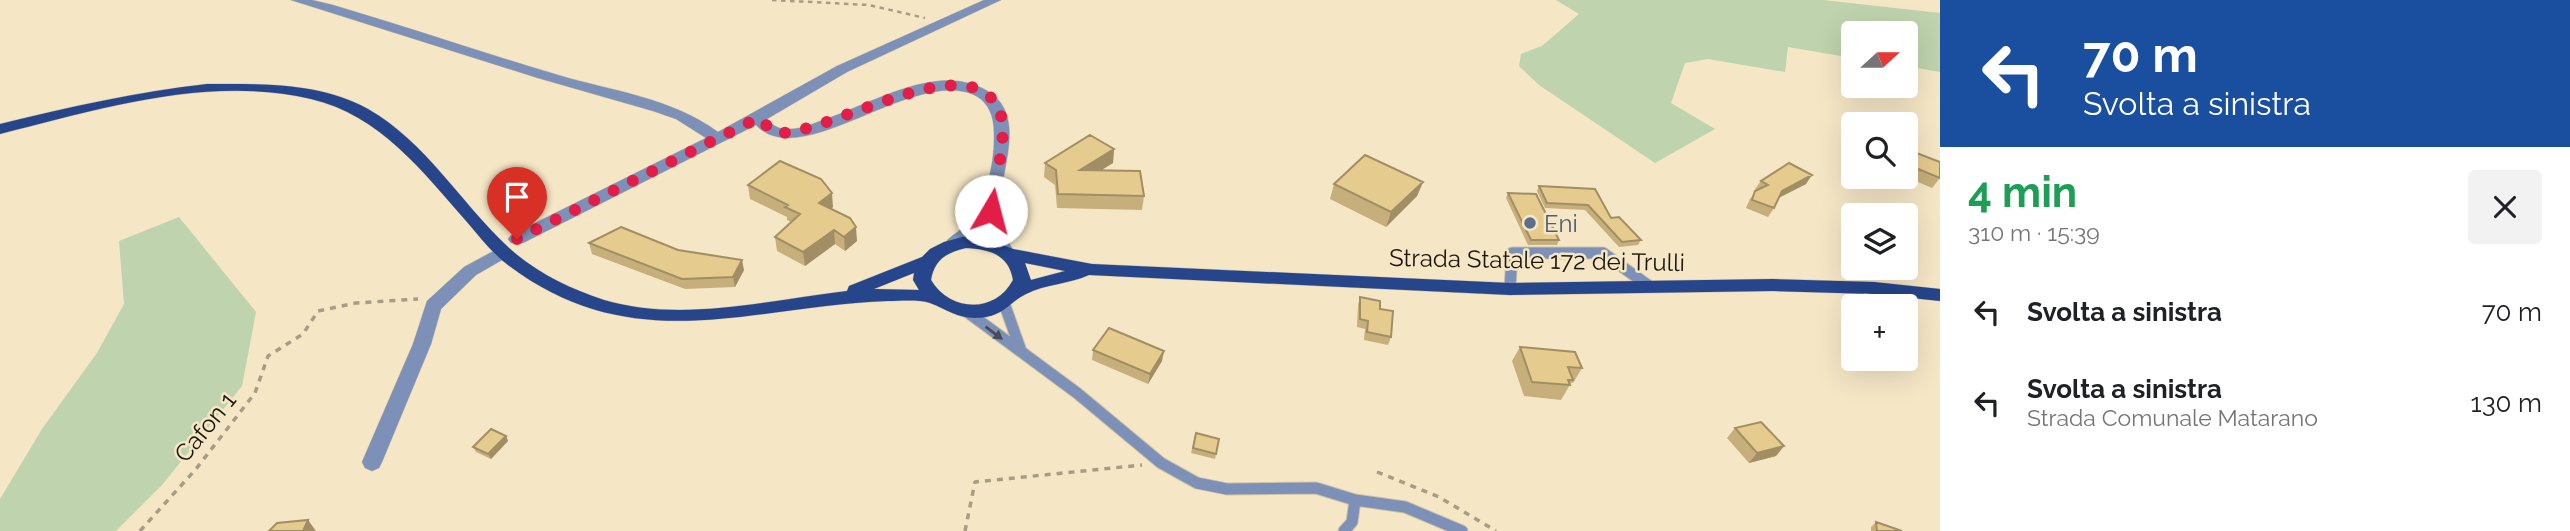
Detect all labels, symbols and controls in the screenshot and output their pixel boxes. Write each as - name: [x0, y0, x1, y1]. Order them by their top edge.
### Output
- north arrow: [1841, 21, 1918, 98]
- map controls: [1841, 21, 1918, 371]
- text: 70 m: [2083, 26, 2198, 83]
- icon: left: [1968, 28, 2059, 119]
- text: Svolta a sinistra: [2083, 85, 2311, 122]
- button: search: [1841, 112, 1918, 189]
- pin: [487, 167, 547, 239]
- text: 4 min: [1968, 168, 2077, 217]
- button: close: [2468, 170, 2542, 244]
- position arrow: [954, 174, 1028, 248]
- icon: arrive: [498, 178, 536, 216]
- button: layers: [1841, 203, 1918, 280]
- place label: Eni: [1544, 209, 1578, 238]
- marker: Eni: [1522, 215, 1538, 231]
- text: 310 m · 15:39: [1968, 219, 2100, 246]
- street label: Strada Statale 172 dei Trulli: [1389, 243, 1685, 277]
- icon: left: [1968, 293, 2006, 331]
- button: +: [1841, 294, 1918, 371]
- text: Svolta a sinistra: [2027, 297, 2222, 327]
- text: 70 m: [2482, 297, 2542, 327]
- one-way arrow: [985, 325, 1003, 339]
- text: Svolta a sinistra: [2027, 374, 2222, 404]
- icon: left: [1968, 384, 2006, 422]
- street label: Cafon 1: [168, 386, 242, 468]
- text: 130 m: [2471, 388, 2542, 418]
- text: Strada Comunale Matarano: [2027, 404, 2318, 431]

